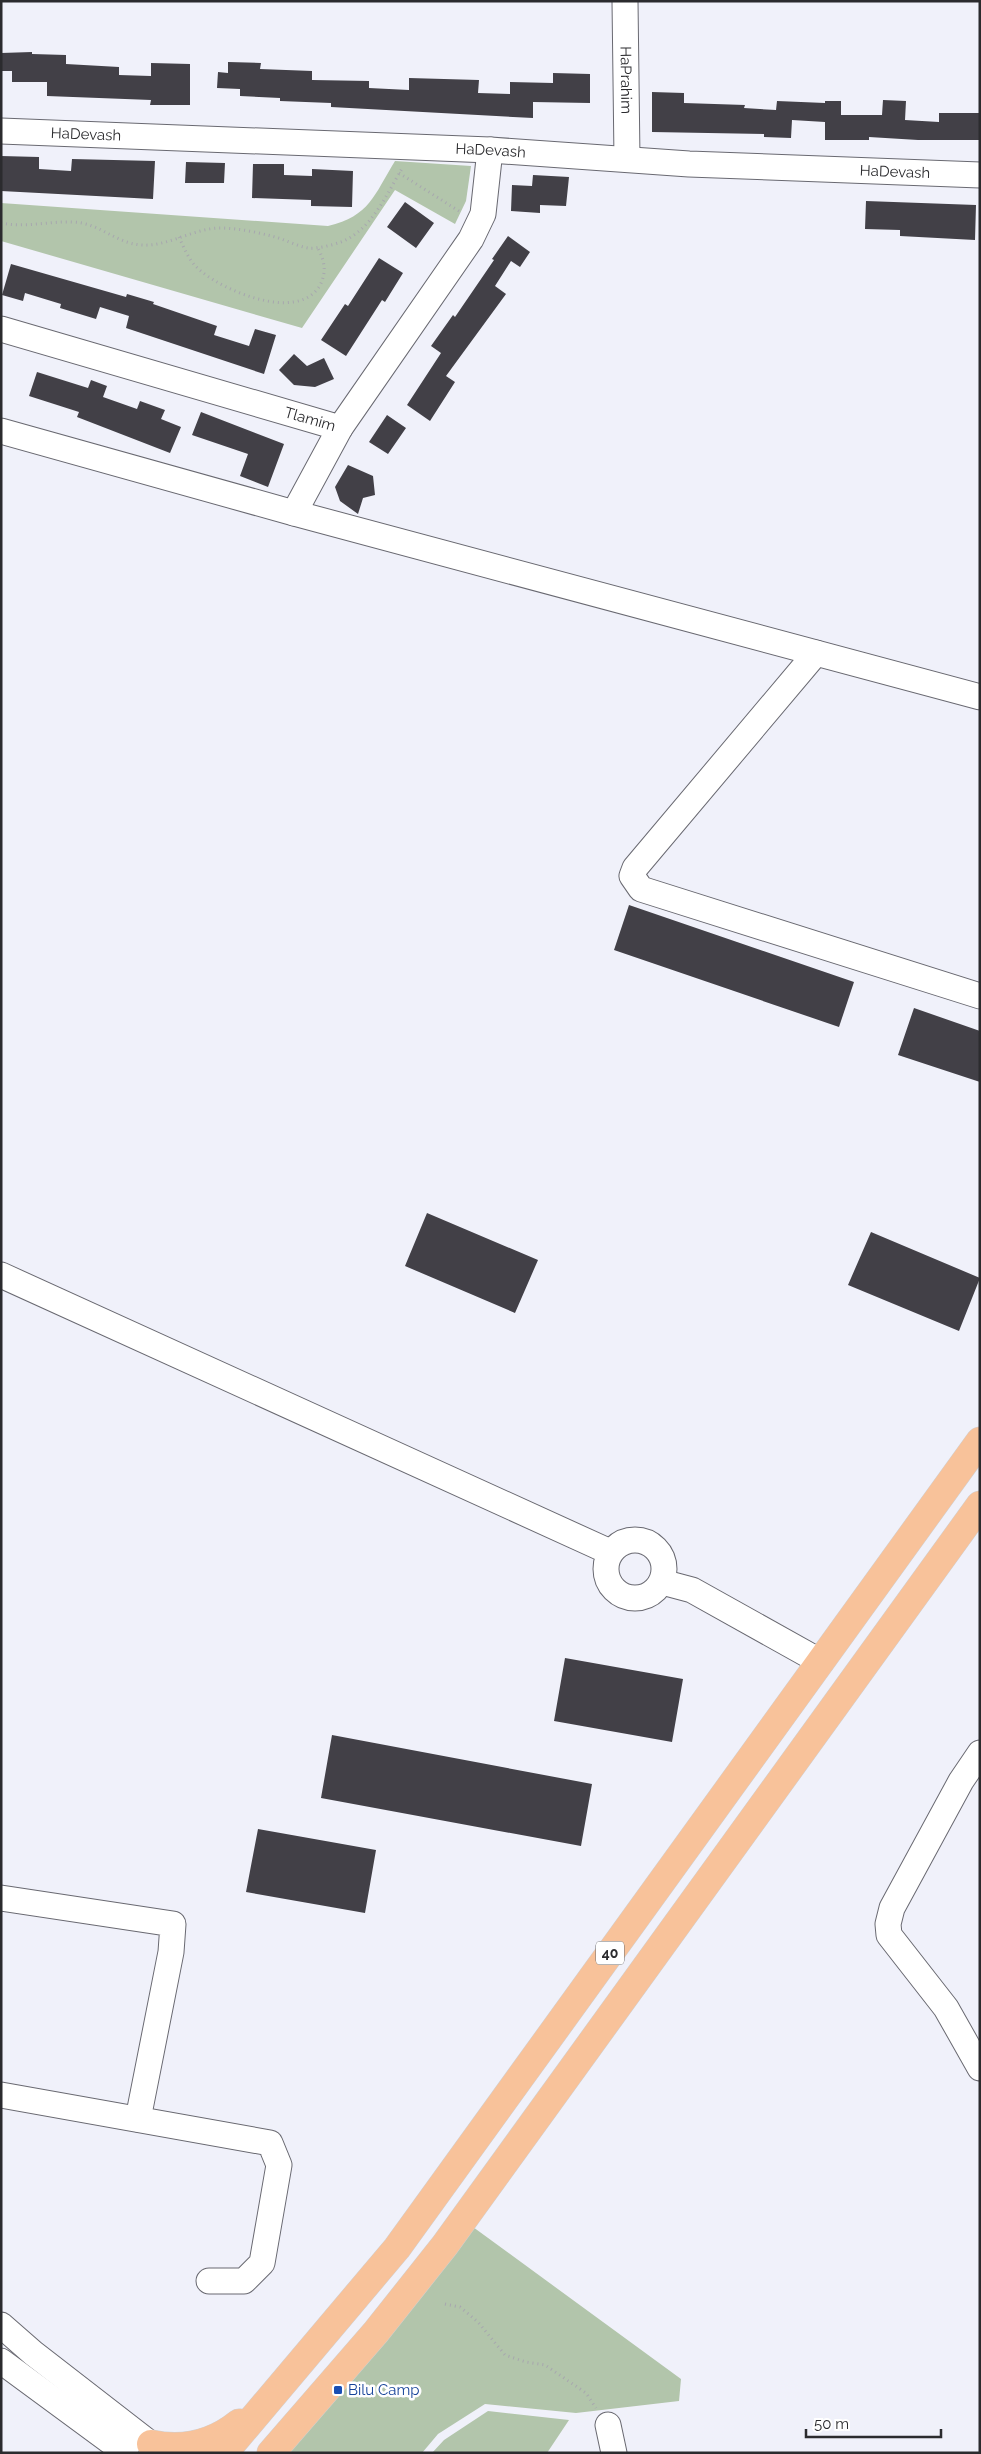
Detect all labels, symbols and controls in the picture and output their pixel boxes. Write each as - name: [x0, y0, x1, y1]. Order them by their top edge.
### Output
- street label: HaPrahim: [617, 46, 635, 114]
- street label: HaDevash: [50, 124, 122, 145]
- street label: HaDevash: [455, 140, 526, 161]
- street label: HaDevash: [859, 161, 931, 182]
- street label: Tlamim: [282, 403, 338, 435]
- road number: 40: [596, 1942, 624, 1965]
- place label: Bilu Camp: [348, 2381, 420, 2399]
- marker: Bilu Camp: [332, 2384, 344, 2396]
- scale bar: [806, 2406, 941, 2438]
- text: 50 m: [814, 2415, 849, 2433]

